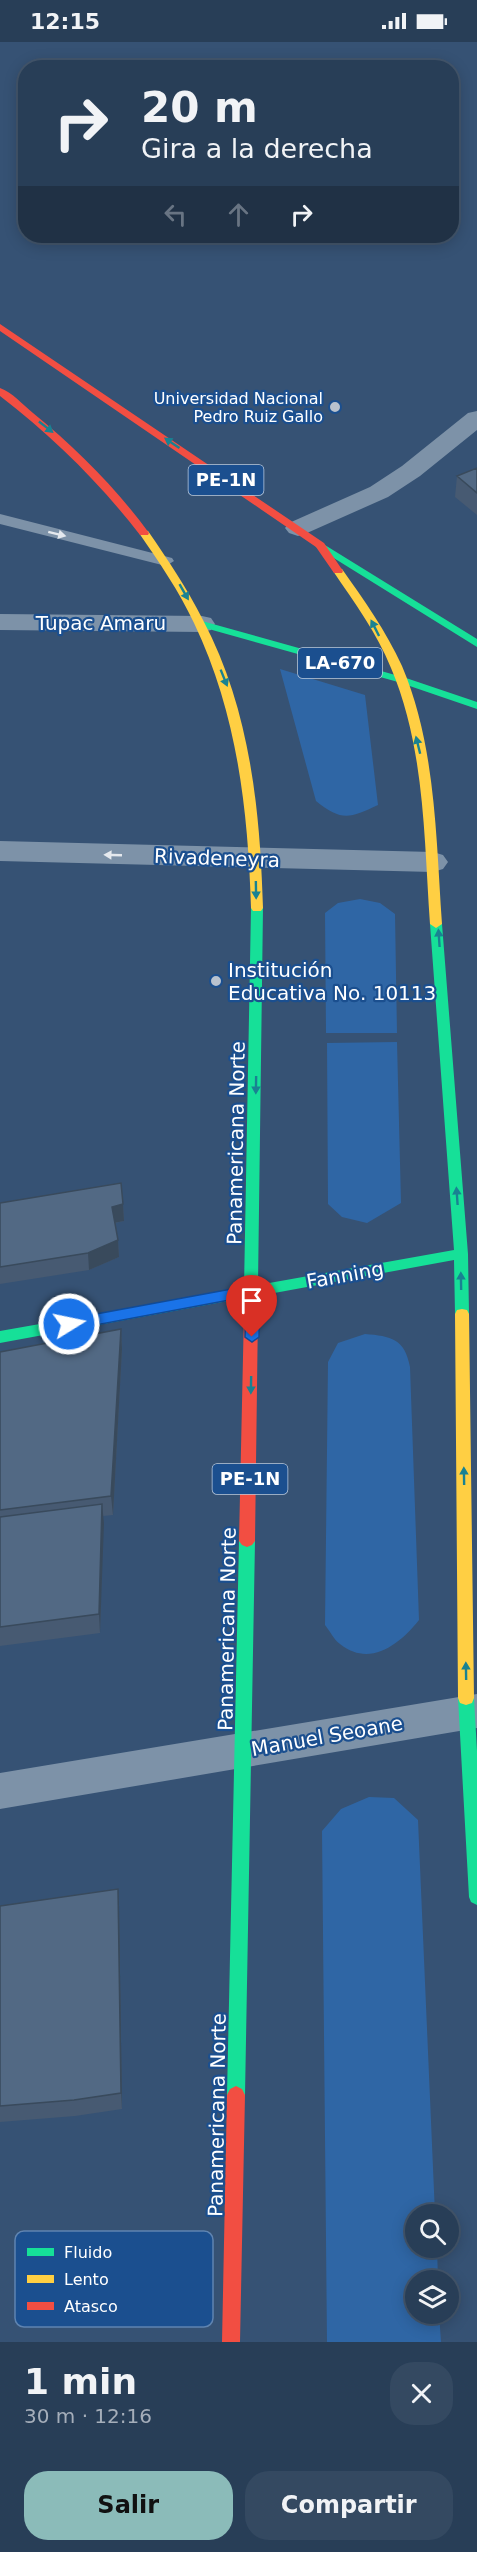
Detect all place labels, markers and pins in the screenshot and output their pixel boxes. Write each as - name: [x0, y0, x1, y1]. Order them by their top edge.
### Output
- place label: Universidad Nacional Pedro Ruiz Gallo: [154, 389, 323, 426]
- marker: Universidad Nacional Pedro Ruiz Gallo: [328, 400, 342, 414]
- place label: Institución Educativa No. 10113: [228, 958, 436, 1005]
- marker: Institución Educativa No. 10113: [209, 974, 223, 988]
- pin: [226, 1275, 277, 1337]

